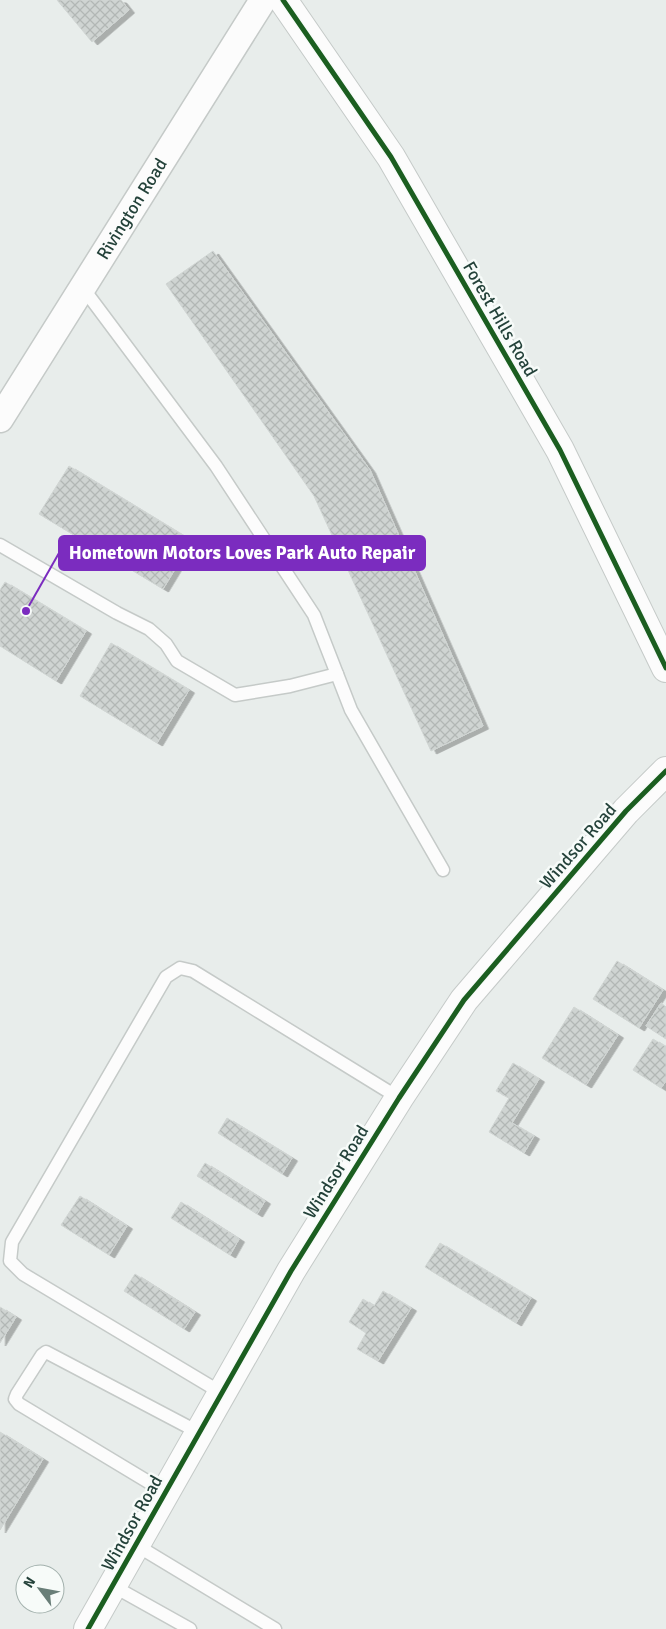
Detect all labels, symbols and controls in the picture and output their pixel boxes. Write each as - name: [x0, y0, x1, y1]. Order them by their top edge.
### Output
- street label: Rivington Road: [92, 154, 172, 264]
- street label: Forest Hills Road: [458, 257, 542, 381]
- callout: Hometown Motors Loves Park Auto Repair: [59, 536, 425, 570]
- text: Hometown Motors Loves Park Auto Repair: [69, 541, 416, 565]
- street label: Windsor Road: [535, 799, 621, 893]
- street label: Windsor Road: [299, 1121, 373, 1223]
- street label: Windsor Road: [97, 1471, 167, 1575]
- north arrow: [15, 1564, 65, 1614]
- text: N: [20, 1574, 39, 1591]

